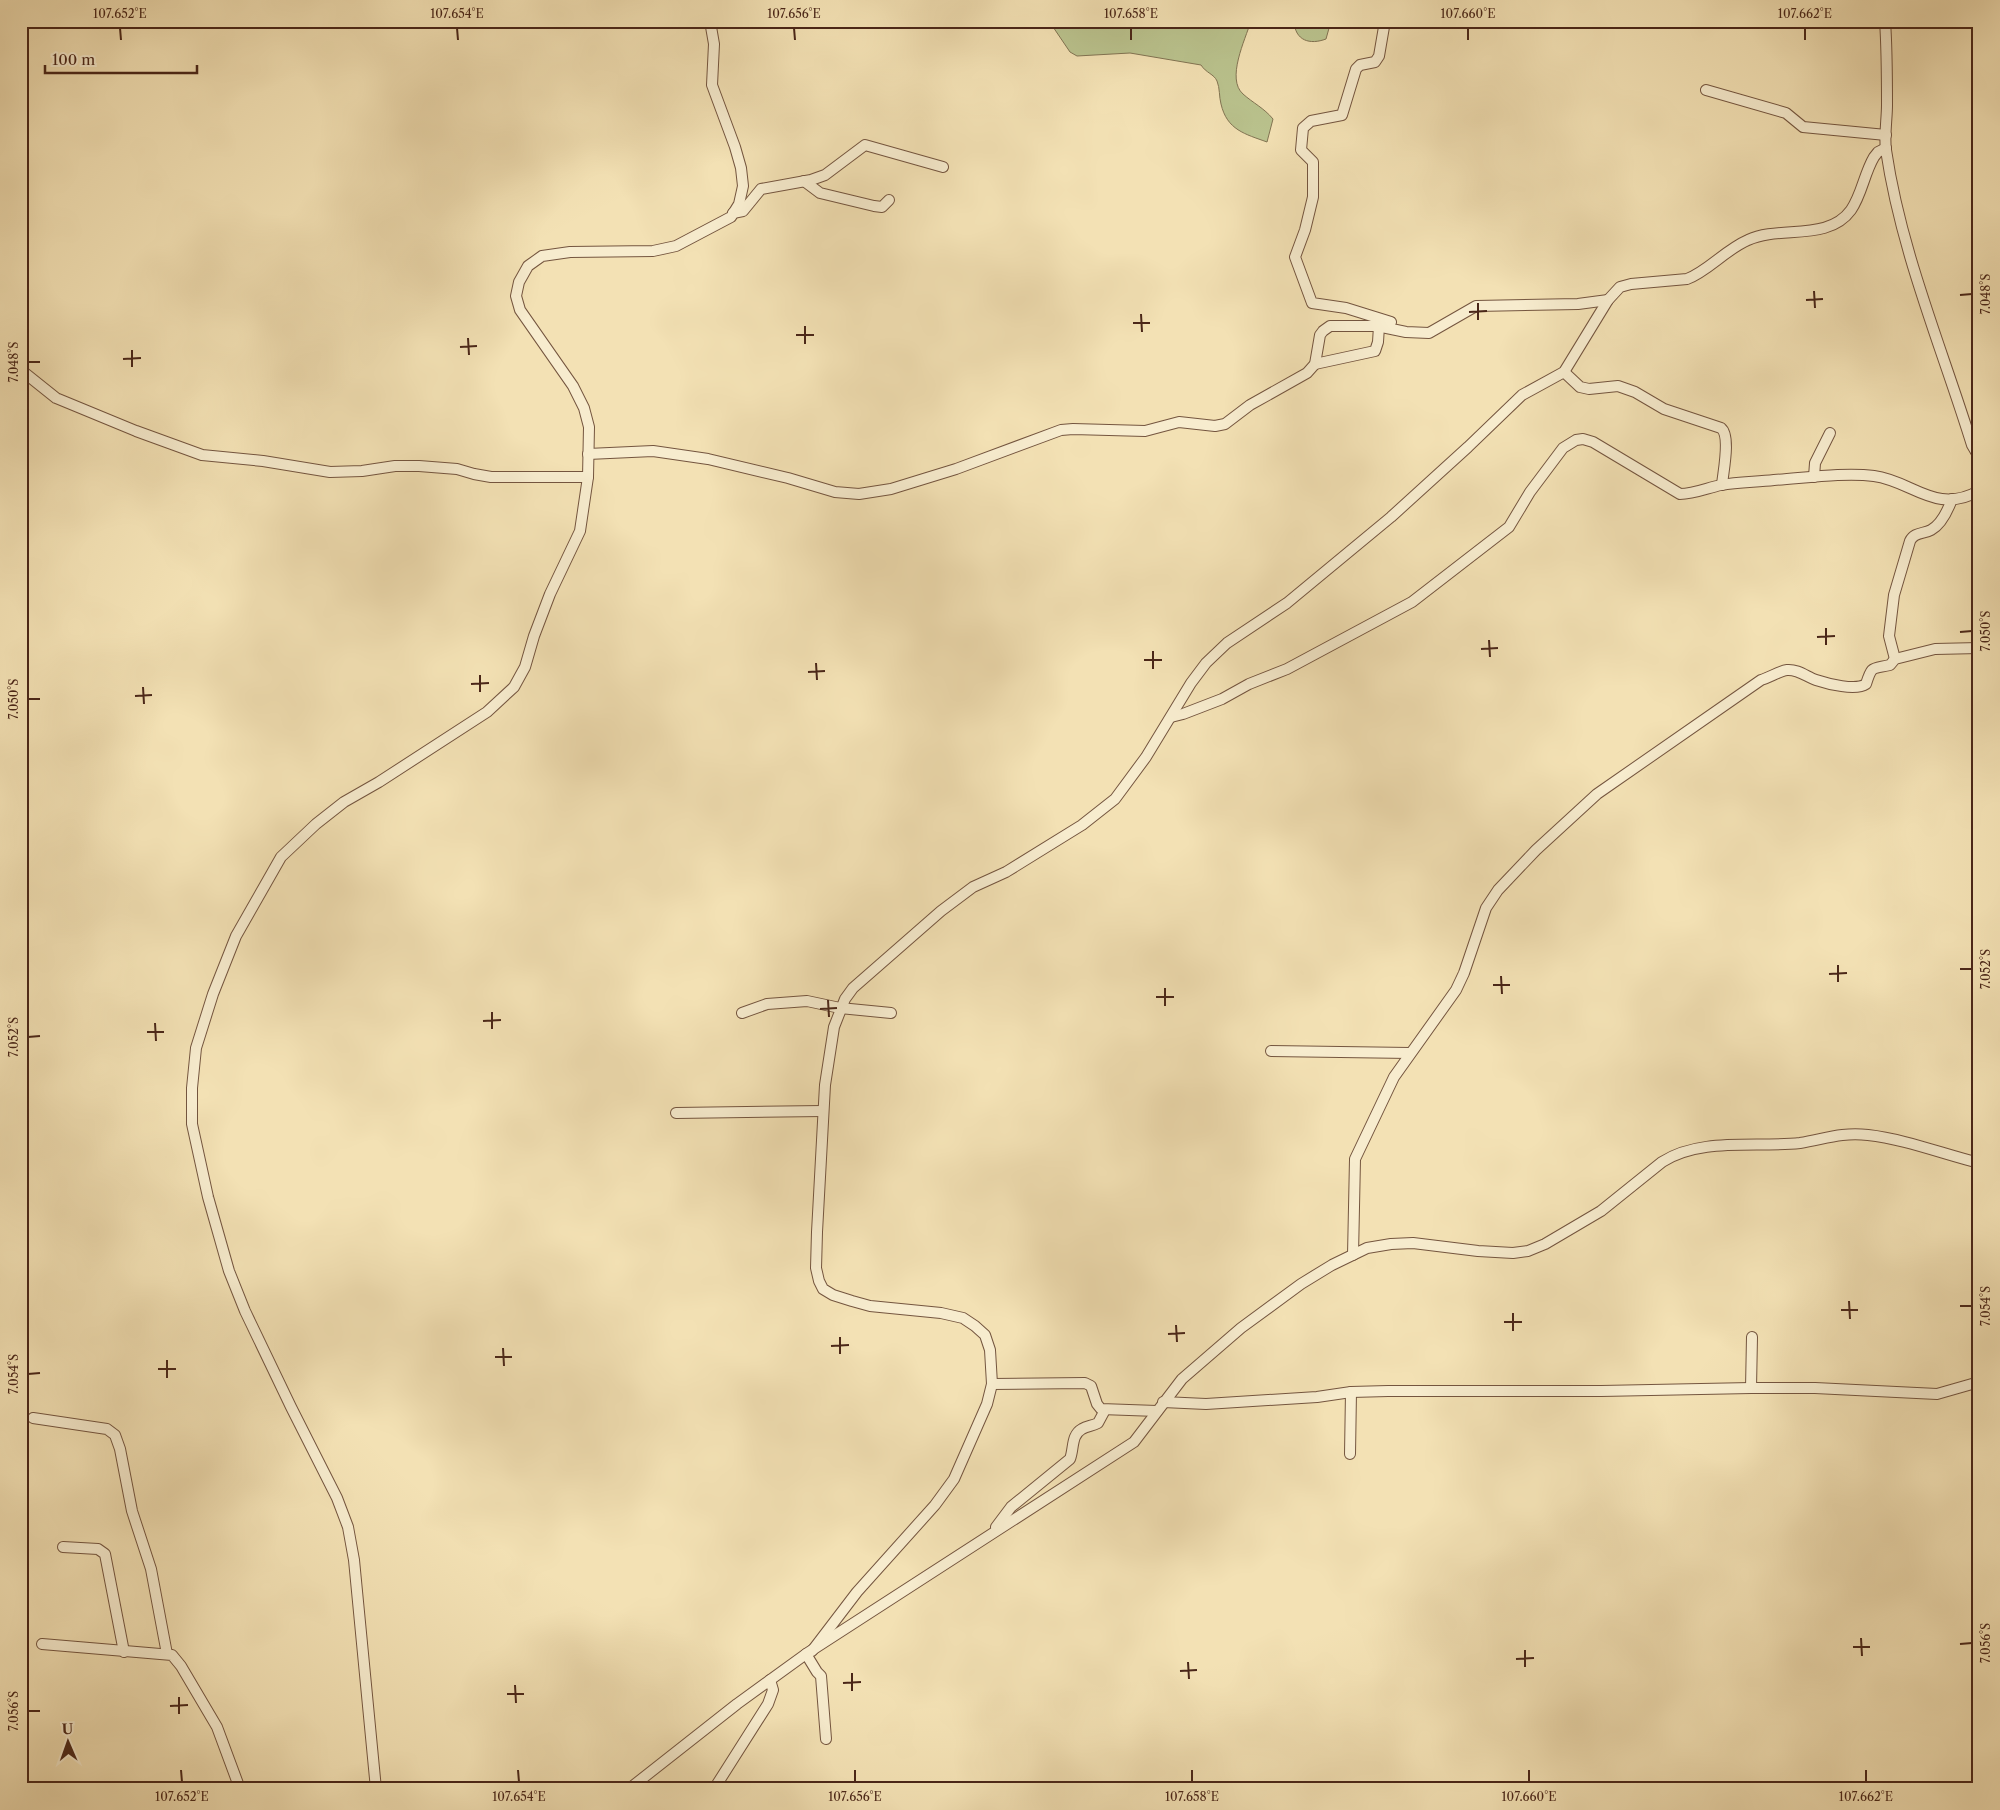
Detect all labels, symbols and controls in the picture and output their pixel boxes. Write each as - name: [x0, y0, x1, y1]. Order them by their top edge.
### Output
- text: 107.652°E: [93, 6, 147, 21]
- text: 107.654°E: [430, 6, 484, 21]
- text: 107.656°E: [767, 6, 821, 21]
- text: 107.658°E: [1104, 6, 1158, 21]
- text: 107.660°E: [1441, 6, 1496, 21]
- text: 107.662°E: [1778, 6, 1832, 21]
- scale bar: [45, 42, 198, 74]
- text: 100 m: [52, 50, 95, 69]
- text: 7.048°S: [1978, 273, 1993, 315]
- text: 7.048°S: [6, 341, 21, 383]
- text: 7.050°S: [1978, 610, 1993, 652]
- text: 7.050°S: [6, 678, 21, 720]
- text: 7.052°S: [1978, 949, 1993, 989]
- text: 7.052°S: [6, 1017, 21, 1057]
- text: 7.054°S: [1978, 1286, 1993, 1326]
- text: 7.054°S: [6, 1354, 21, 1394]
- text: 7.056°S: [1978, 1623, 1993, 1663]
- text: 7.056°S: [6, 1691, 21, 1731]
- north arrow: [42, 1718, 92, 1768]
- text: U: [62, 1720, 74, 1738]
- text: 107.652°E: [155, 1789, 209, 1804]
- text: 107.654°E: [492, 1789, 546, 1804]
- text: 107.656°E: [828, 1789, 882, 1804]
- text: 107.658°E: [1165, 1789, 1219, 1804]
- text: 107.660°E: [1502, 1789, 1557, 1804]
- text: 107.662°E: [1839, 1789, 1893, 1804]

